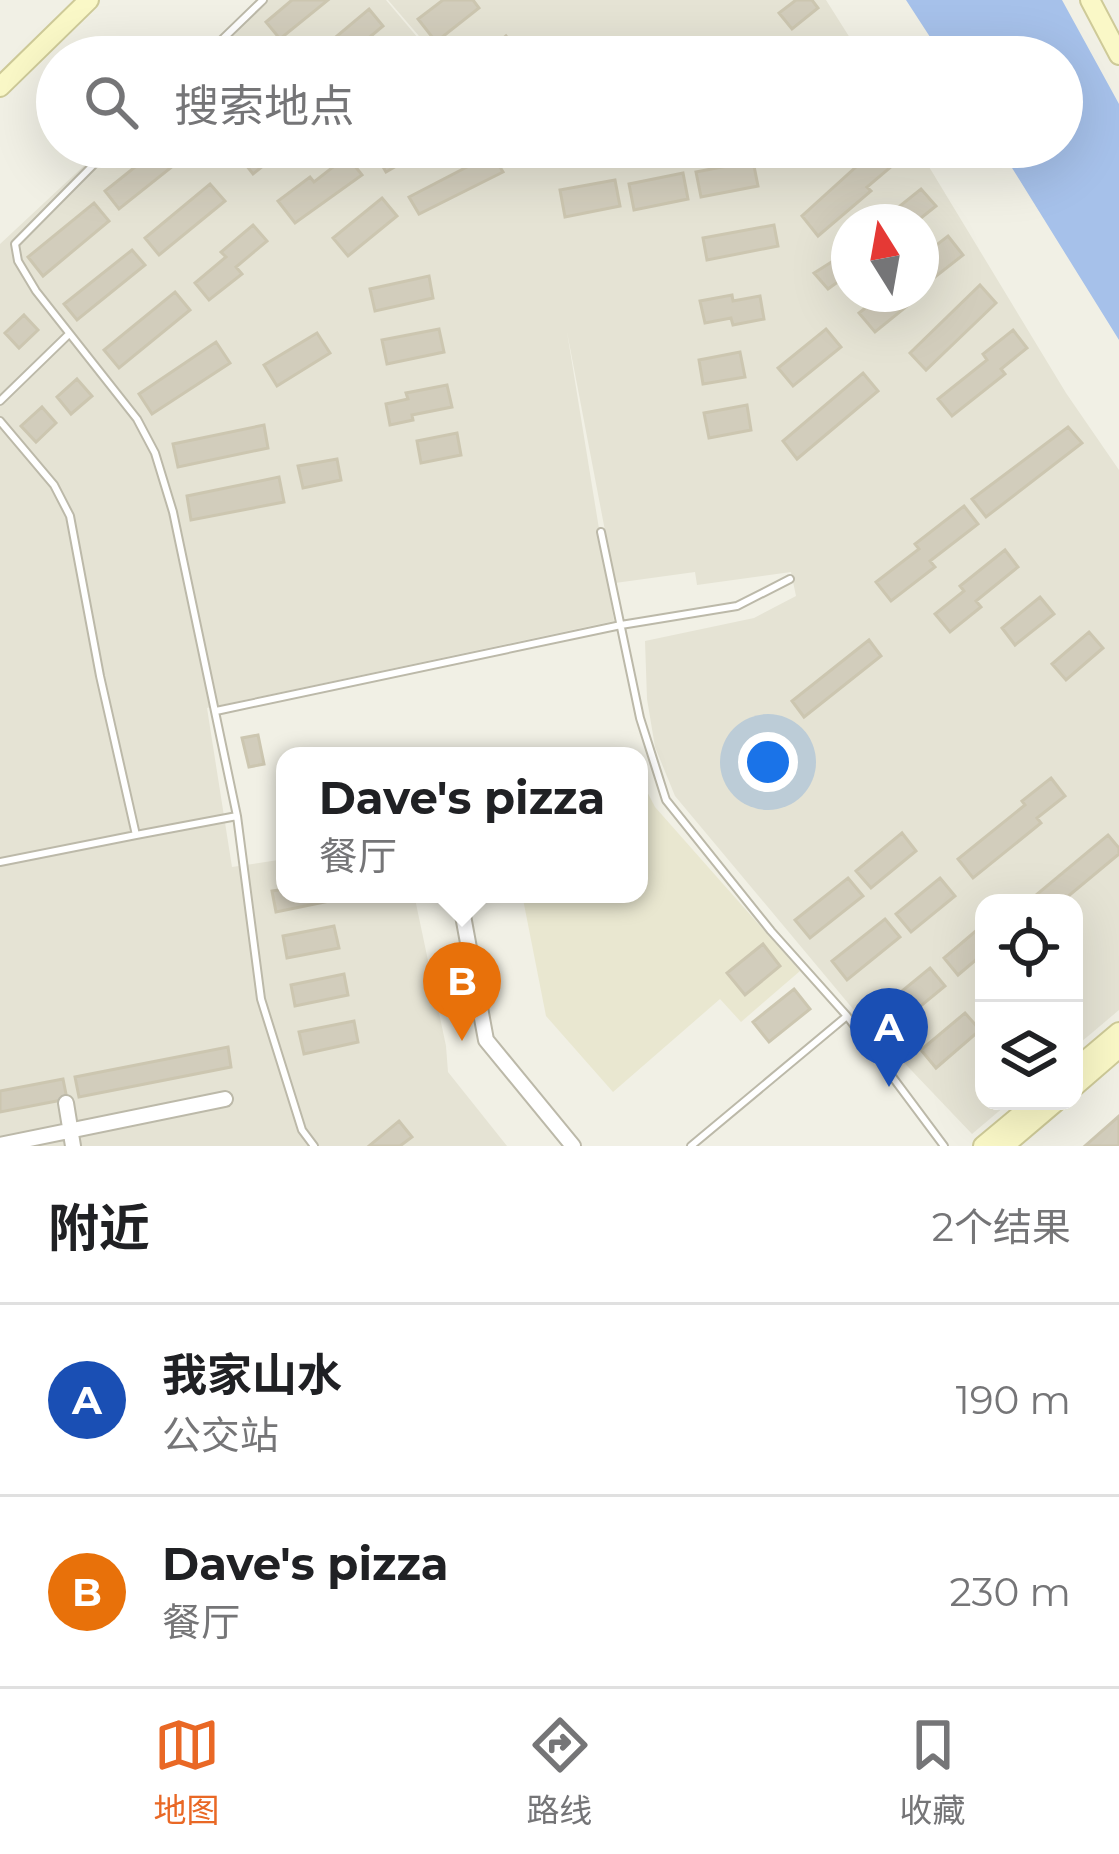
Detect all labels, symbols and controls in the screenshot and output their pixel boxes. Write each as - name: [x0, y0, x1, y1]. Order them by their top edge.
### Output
- search box: [36, 36, 1083, 168]
- icon: search: [78, 69, 144, 135]
- text: 搜索地点: [174, 78, 354, 133]
- north arrow: [831, 204, 939, 312]
- your location: [738, 732, 798, 792]
- popup: [276, 747, 648, 903]
- text: Dave's pizza: [319, 770, 605, 825]
- text: 餐厅: [319, 832, 397, 880]
- map controls: [975, 894, 1083, 1110]
- button: locate: [975, 894, 1083, 1002]
- pin: B: [423, 942, 501, 1041]
- pin: A: [850, 988, 928, 1087]
- button: layers: [975, 1002, 1083, 1110]
- text: 附近: [48, 1197, 150, 1259]
- text: 2个结果: [932, 1203, 1071, 1251]
- text: 我家山水: [162, 1347, 342, 1402]
- text: A: [72, 1376, 102, 1424]
- text: 190 m: [956, 1376, 1071, 1424]
- text: 公交站: [162, 1411, 279, 1459]
- text: Dave's pizza: [162, 1536, 449, 1591]
- text: B: [72, 1568, 102, 1616]
- text: 230 m: [949, 1568, 1071, 1616]
- text: 餐厅: [162, 1598, 240, 1646]
- tab: 地图: [154, 1712, 220, 1832]
- tab: 路线: [527, 1712, 593, 1832]
- tab: 收藏: [900, 1712, 966, 1832]

